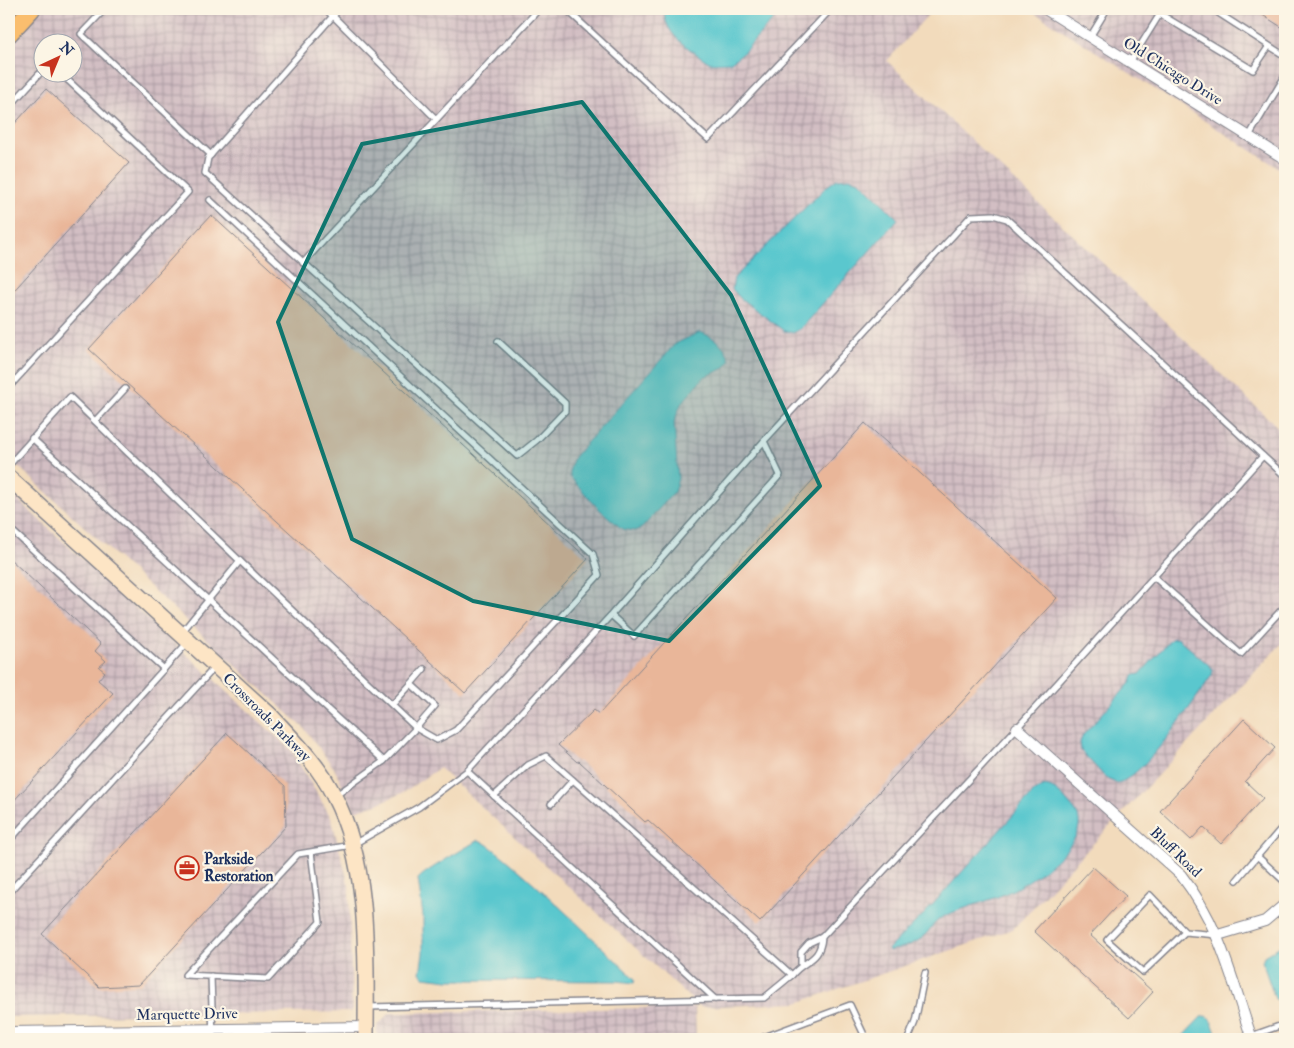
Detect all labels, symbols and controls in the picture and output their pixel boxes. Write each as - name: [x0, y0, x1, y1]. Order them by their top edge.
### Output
- north arrow: [32, 32, 82, 82]
- street label: Old Chicago Drive: [1120, 33, 1226, 110]
- text: N: [56, 38, 77, 60]
- street label: Crossroads Parkway: [218, 669, 315, 766]
- street label: Bluff Road: [1146, 823, 1206, 882]
- place label: Parkside Restoration: [204, 850, 274, 886]
- office icon: Parkside Restoration: [174, 855, 200, 881]
- street label: Marquette Drive: [136, 1004, 238, 1025]

